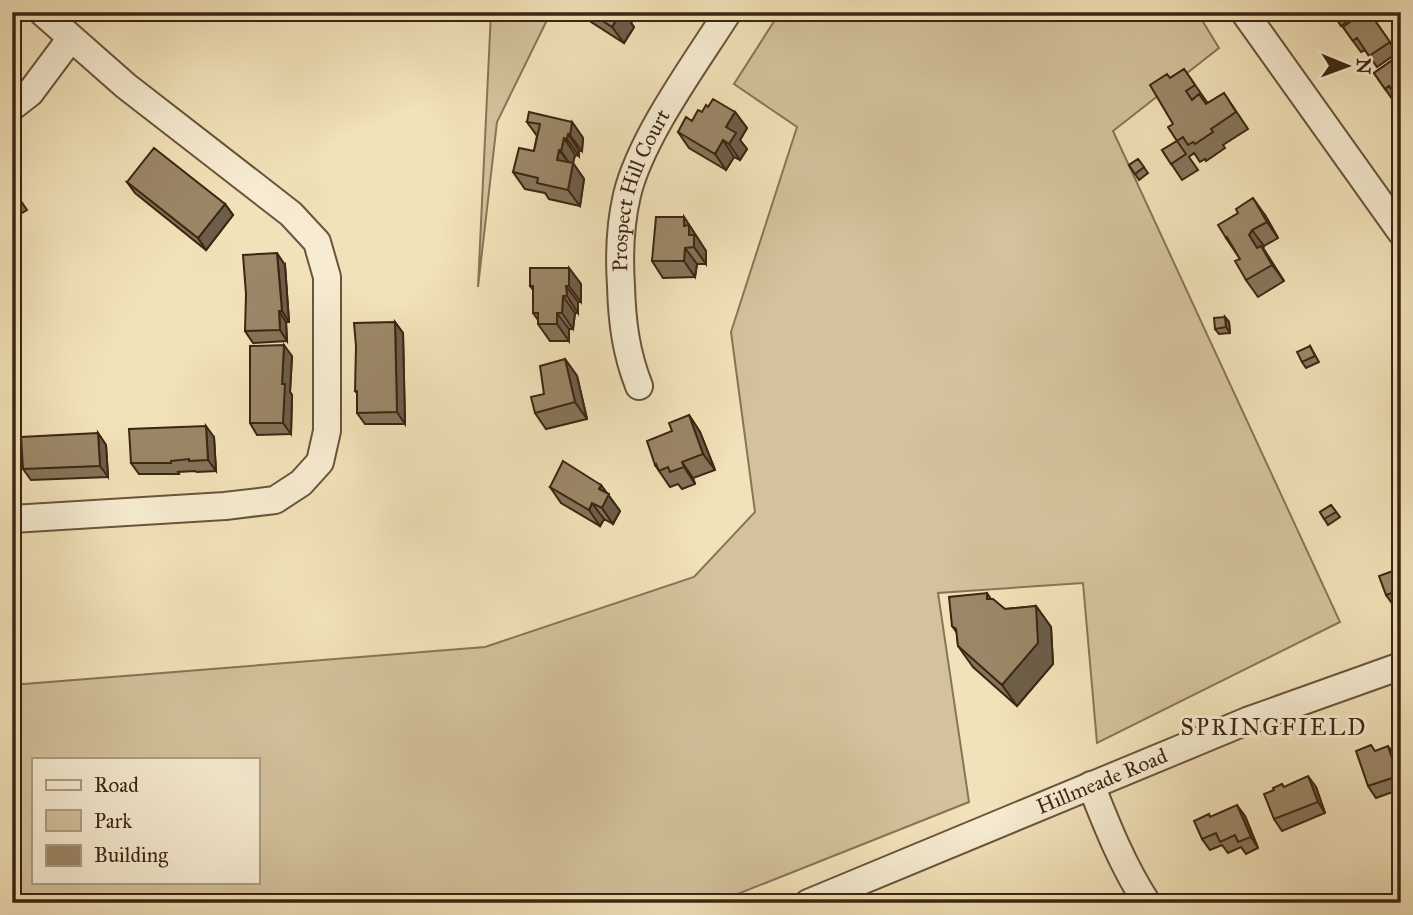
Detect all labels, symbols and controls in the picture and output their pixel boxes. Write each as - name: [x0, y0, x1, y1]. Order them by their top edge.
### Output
- north arrow: [1312, 32, 1382, 102]
- text: N: [1352, 58, 1375, 75]
- street label: Prospect Hill Court: [607, 104, 676, 272]
- district label: SPRINGFIELD: [1180, 713, 1368, 741]
- street label: Hillmeade Road: [1033, 742, 1171, 820]
- legend: [32, 758, 259, 884]
- text: Road: [94, 772, 139, 798]
- text: Park: [94, 808, 132, 834]
- text: Building: [94, 842, 168, 868]

